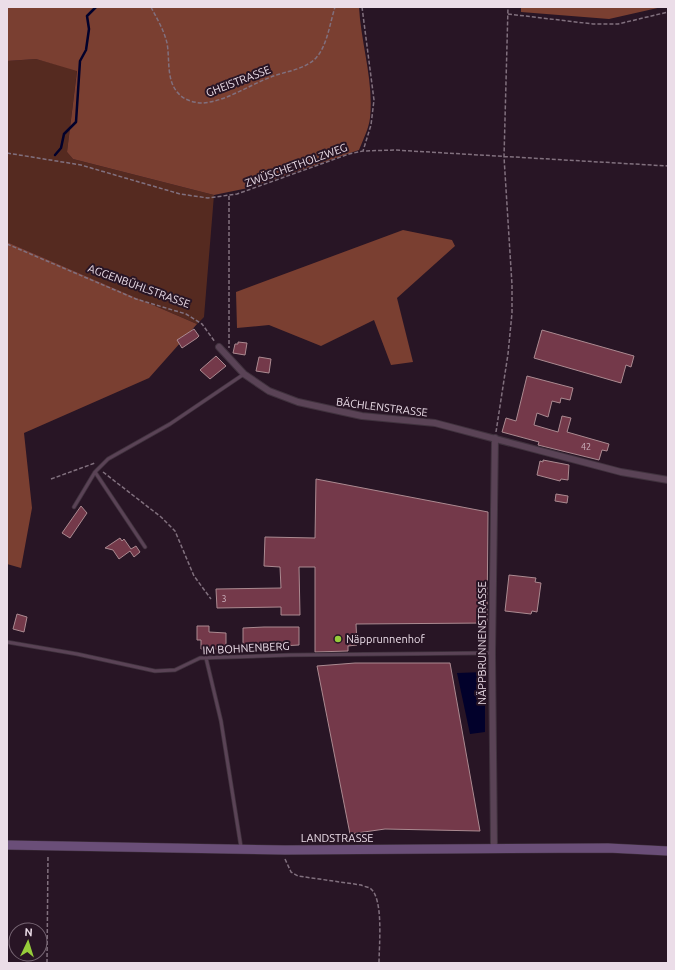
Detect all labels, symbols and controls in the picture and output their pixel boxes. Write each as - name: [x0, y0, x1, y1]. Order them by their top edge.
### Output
- street label: GHEISTRASSE: [204, 63, 272, 99]
- street label: ZWÜSCHETHOLZWEG: [243, 141, 349, 189]
- street label: AGGENBÜHLSTRASSE: [86, 262, 192, 310]
- street label: BÄCHLENSTRASSE: [336, 395, 428, 419]
- house number: 42: [581, 442, 591, 452]
- street label: NÄPPBRUNNENSTRASSE: [476, 581, 488, 705]
- house number: 3: [221, 594, 227, 604]
- place label: Näpprunnenhof: [346, 633, 425, 645]
- marker: Näpprunnenhof: [333, 634, 343, 644]
- street label: IM BOHNENBERG: [202, 640, 290, 656]
- street label: LANDSTRASSE: [301, 832, 373, 844]
- north arrow: [8, 922, 48, 962]
- text: N: [24, 926, 33, 938]

